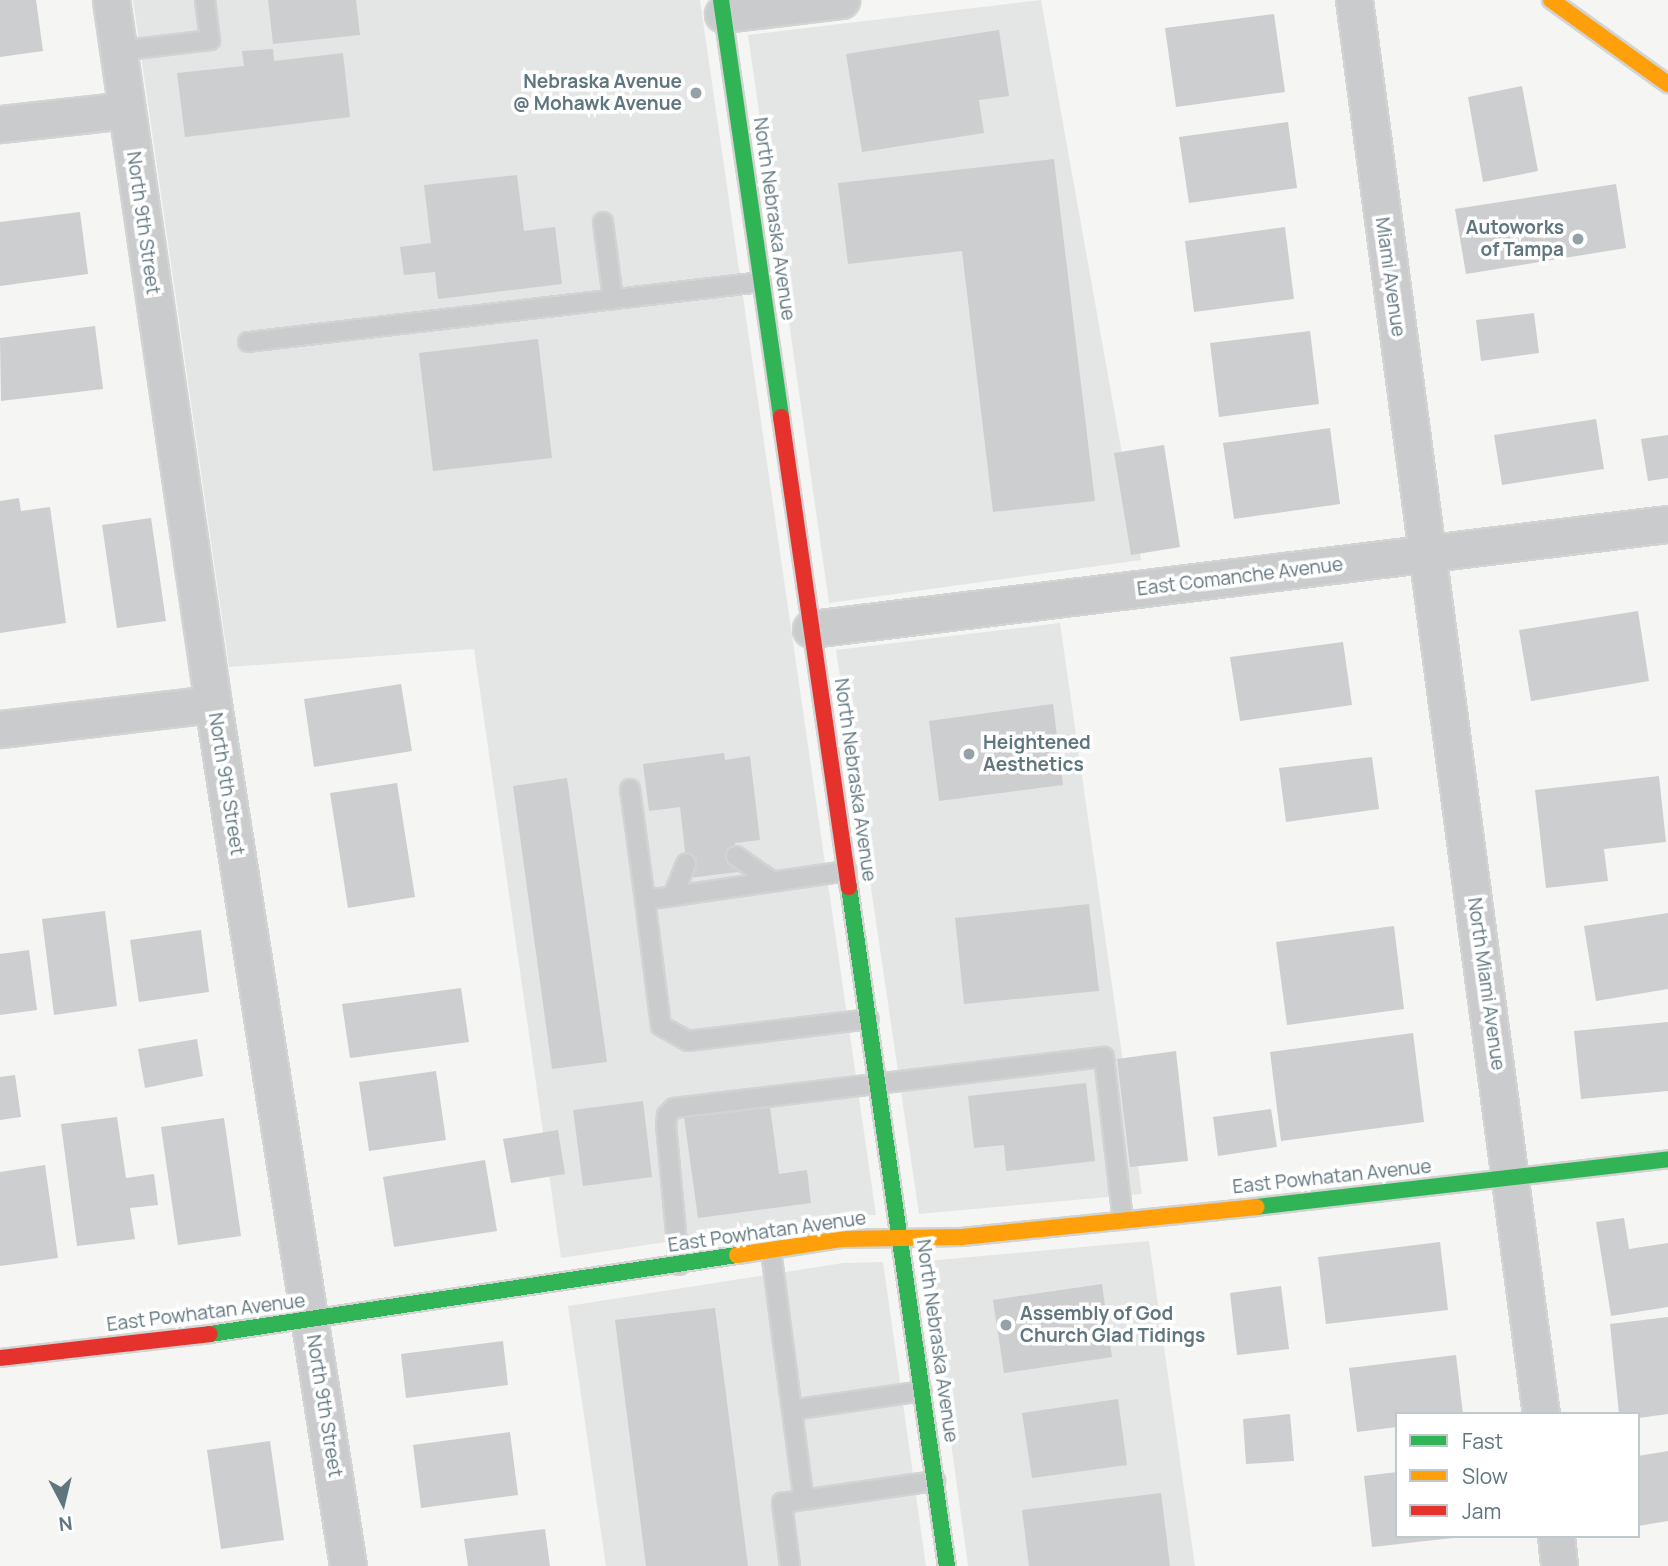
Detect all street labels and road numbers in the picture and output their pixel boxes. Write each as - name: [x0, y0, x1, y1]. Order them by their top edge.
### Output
- street label: North Nebraska Avenue: [748, 116, 800, 322]
- street label: North 9th Street: [122, 150, 164, 296]
- street label: Miami Avenue: [1370, 216, 1410, 338]
- street label: East Comanche Avenue: [1136, 553, 1344, 601]
- street label: North Nebraska Avenue: [829, 677, 881, 883]
- street label: North 9th Street: [203, 711, 249, 857]
- street label: North Miami Avenue: [1463, 896, 1509, 1072]
- street label: East Powhatan Avenue: [1231, 1155, 1433, 1199]
- street label: East Powhatan Avenue: [667, 1207, 867, 1257]
- street label: North Nebraska Avenue: [911, 1238, 963, 1444]
- street label: East Powhatan Avenue: [105, 1290, 307, 1336]
- street label: North 9th Street: [301, 1333, 347, 1479]

